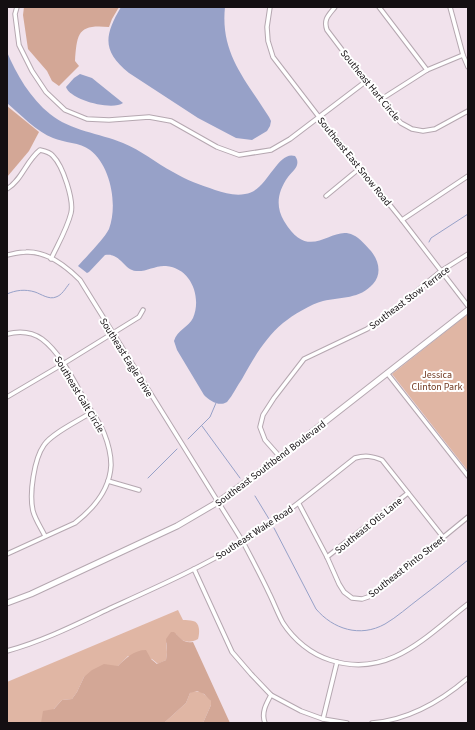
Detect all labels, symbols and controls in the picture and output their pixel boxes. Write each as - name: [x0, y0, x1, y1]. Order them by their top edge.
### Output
- street label: Southeast Hart Circle: [337, 47, 403, 124]
- street label: Southeast East Snow Road: [314, 114, 395, 209]
- street label: Southeast Stow Terrace: [366, 263, 453, 333]
- street label: Southeast Eagle Drive: [96, 315, 156, 400]
- street label: Southeast Galt Circle: [51, 354, 108, 435]
- park label: Jessica Clinton Park: [411, 368, 463, 394]
- street label: Southeast Southbend Boulevard: [212, 417, 329, 510]
- street label: Southeast Otis Lane: [332, 494, 405, 557]
- street label: Southeast Wake Road: [213, 502, 296, 563]
- street label: Southeast Pinto Street: [365, 532, 448, 601]

